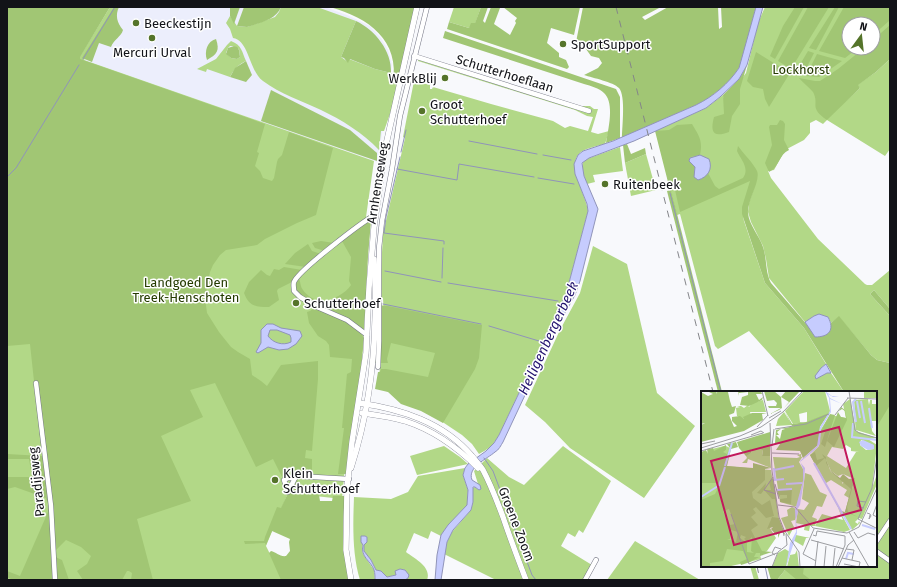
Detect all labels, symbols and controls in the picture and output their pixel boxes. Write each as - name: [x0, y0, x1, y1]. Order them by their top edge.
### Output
- place label: Beeckestijn: [144, 16, 212, 31]
- north arrow: [841, 16, 881, 56]
- marker: Beeckestijn: [131, 18, 141, 28]
- text: N: [858, 20, 869, 34]
- marker: Mercuri Urval: [147, 33, 157, 43]
- place label: SportSupport: [571, 37, 651, 52]
- marker: SportSupport: [558, 39, 568, 49]
- place label: Mercuri Urval: [113, 45, 191, 60]
- street label: Schutterhoeflaan: [454, 51, 556, 95]
- park label: Lockhorst: [772, 62, 830, 77]
- place label: WerkBlij: [389, 71, 437, 86]
- marker: WerkBlij: [440, 73, 450, 83]
- place label: Groot Schutterhoef: [430, 97, 508, 127]
- marker: Groot Schutterhoef: [417, 106, 427, 116]
- street label: Arnhemseweg: [364, 141, 391, 225]
- place label: Ruitenbeek: [613, 177, 680, 192]
- marker: Ruitenbeek: [600, 179, 610, 189]
- park label: Landgoed Den Treek-Henschoten: [133, 275, 239, 305]
- water label: Heiligenbergerbeek: [515, 279, 582, 398]
- place label: Schutterhoef: [304, 296, 382, 311]
- marker: Schutterhoef: [291, 298, 301, 308]
- inset map: [701, 391, 877, 567]
- street label: Paradijsweg: [25, 446, 48, 517]
- place label: Klein Schutterhoef: [283, 466, 361, 496]
- marker: Klein Schutterhoef: [270, 475, 280, 485]
- street label: Groene Zoom: [495, 485, 538, 564]

